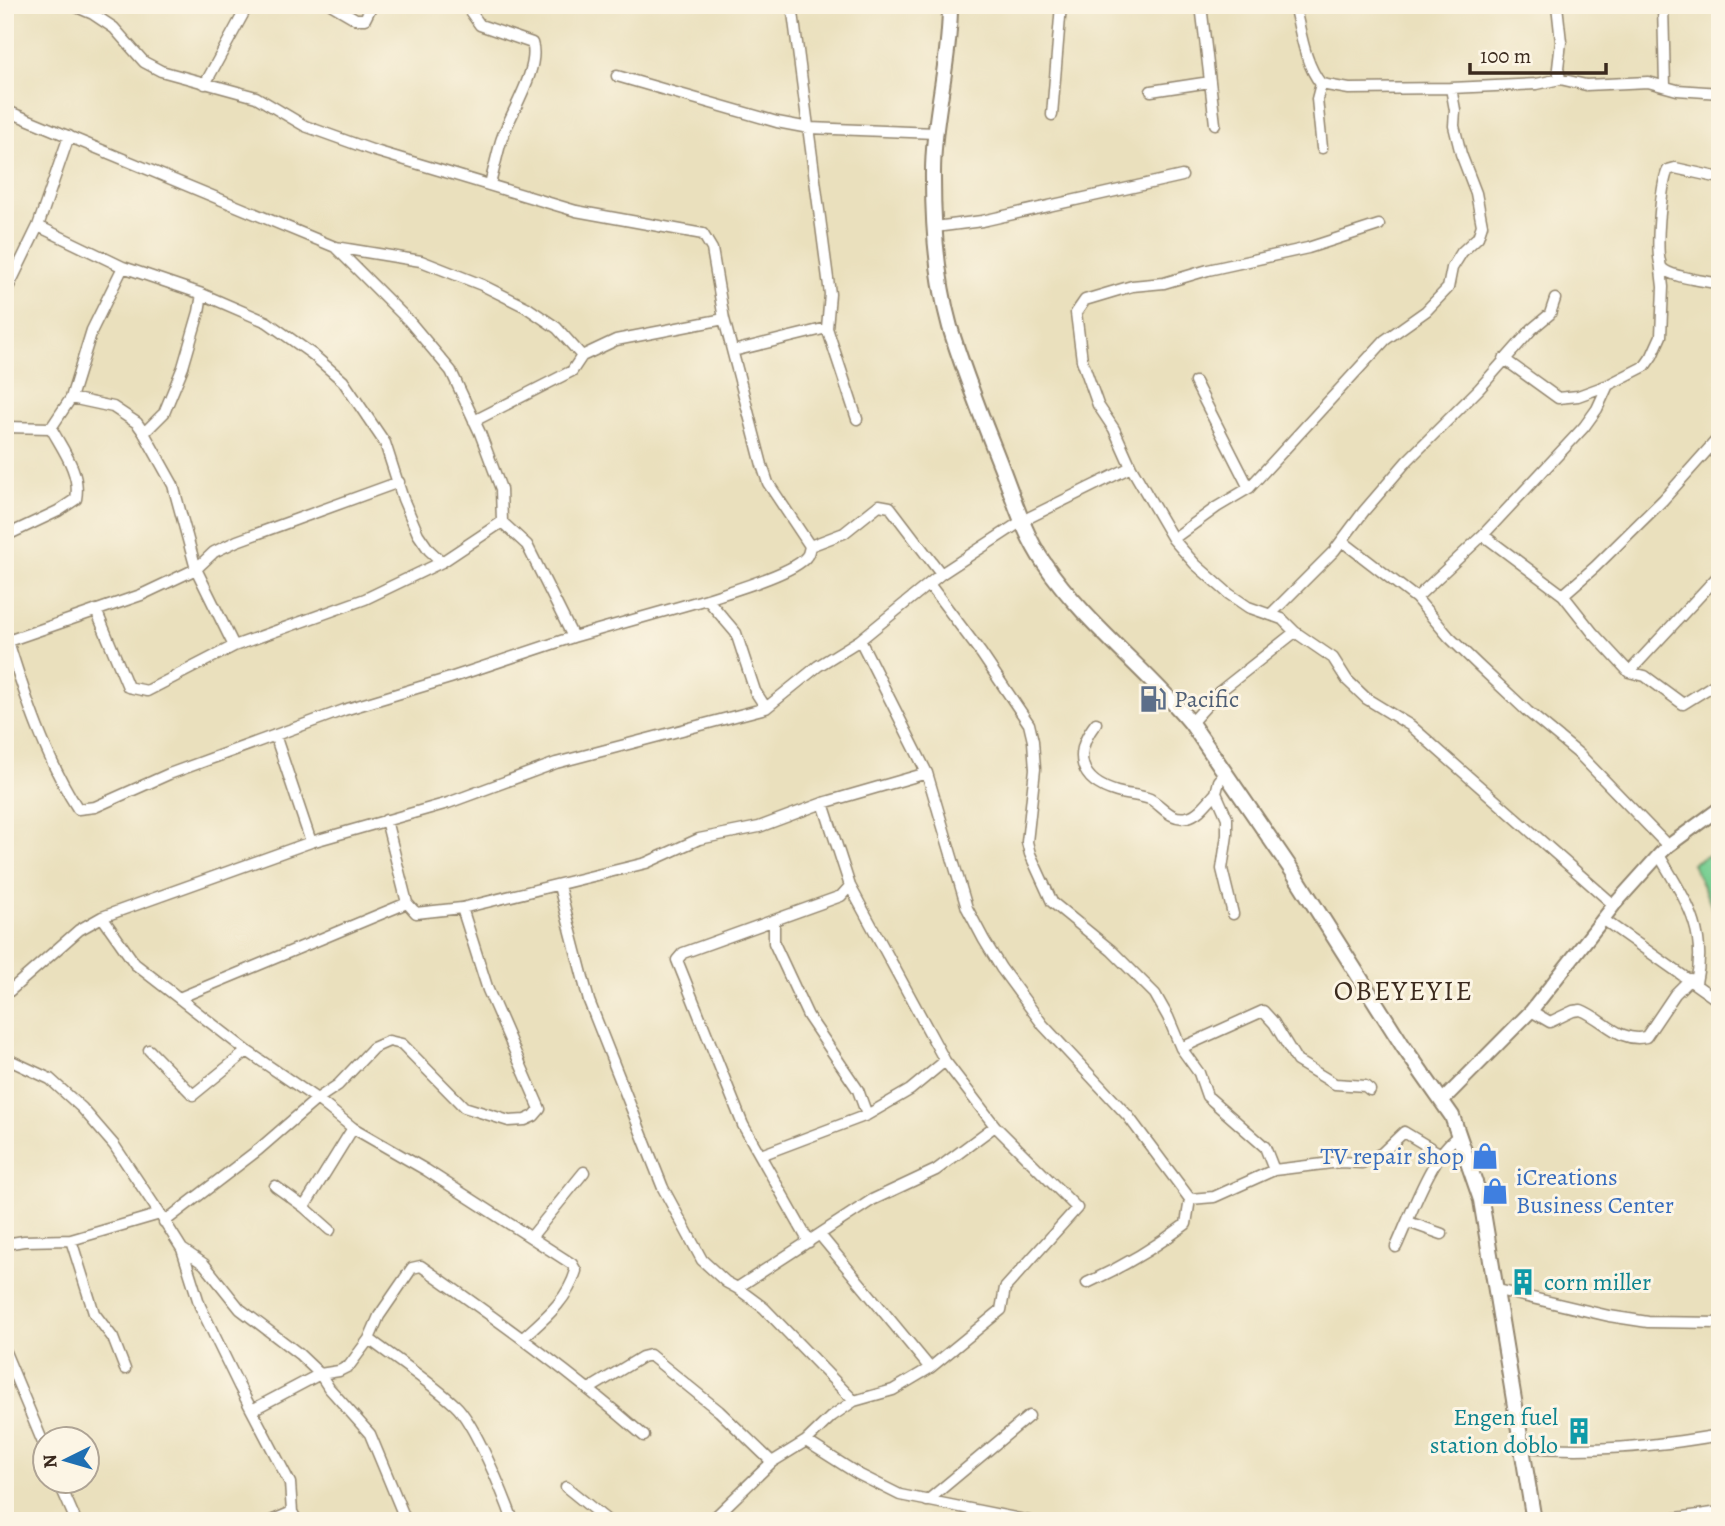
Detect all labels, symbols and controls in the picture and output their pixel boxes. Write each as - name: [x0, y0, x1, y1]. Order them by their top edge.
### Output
- scale bar: [1470, 32, 1606, 76]
- text: 100 m: [1480, 42, 1531, 70]
- place label: Pacific: [1174, 683, 1239, 715]
- fuel station icon: Pacific: [1138, 684, 1168, 714]
- district label: OBEYEYIE: [1334, 972, 1474, 1010]
- place label: TV repair shop: [1320, 1140, 1464, 1172]
- shop icon: TV repair shop: [1470, 1141, 1500, 1171]
- place label: iCreations Business Center: [1516, 1161, 1674, 1221]
- shop icon: iCreations Business Center: [1480, 1176, 1510, 1206]
- place label: corn miller: [1544, 1266, 1651, 1298]
- building icon: corn miller: [1508, 1267, 1538, 1297]
- place label: Engen fuel station doblo: [1430, 1401, 1558, 1461]
- building icon: Engen fuel station doblo: [1564, 1416, 1594, 1446]
- north arrow: [32, 1424, 102, 1494]
- text: N: [36, 1453, 64, 1469]

